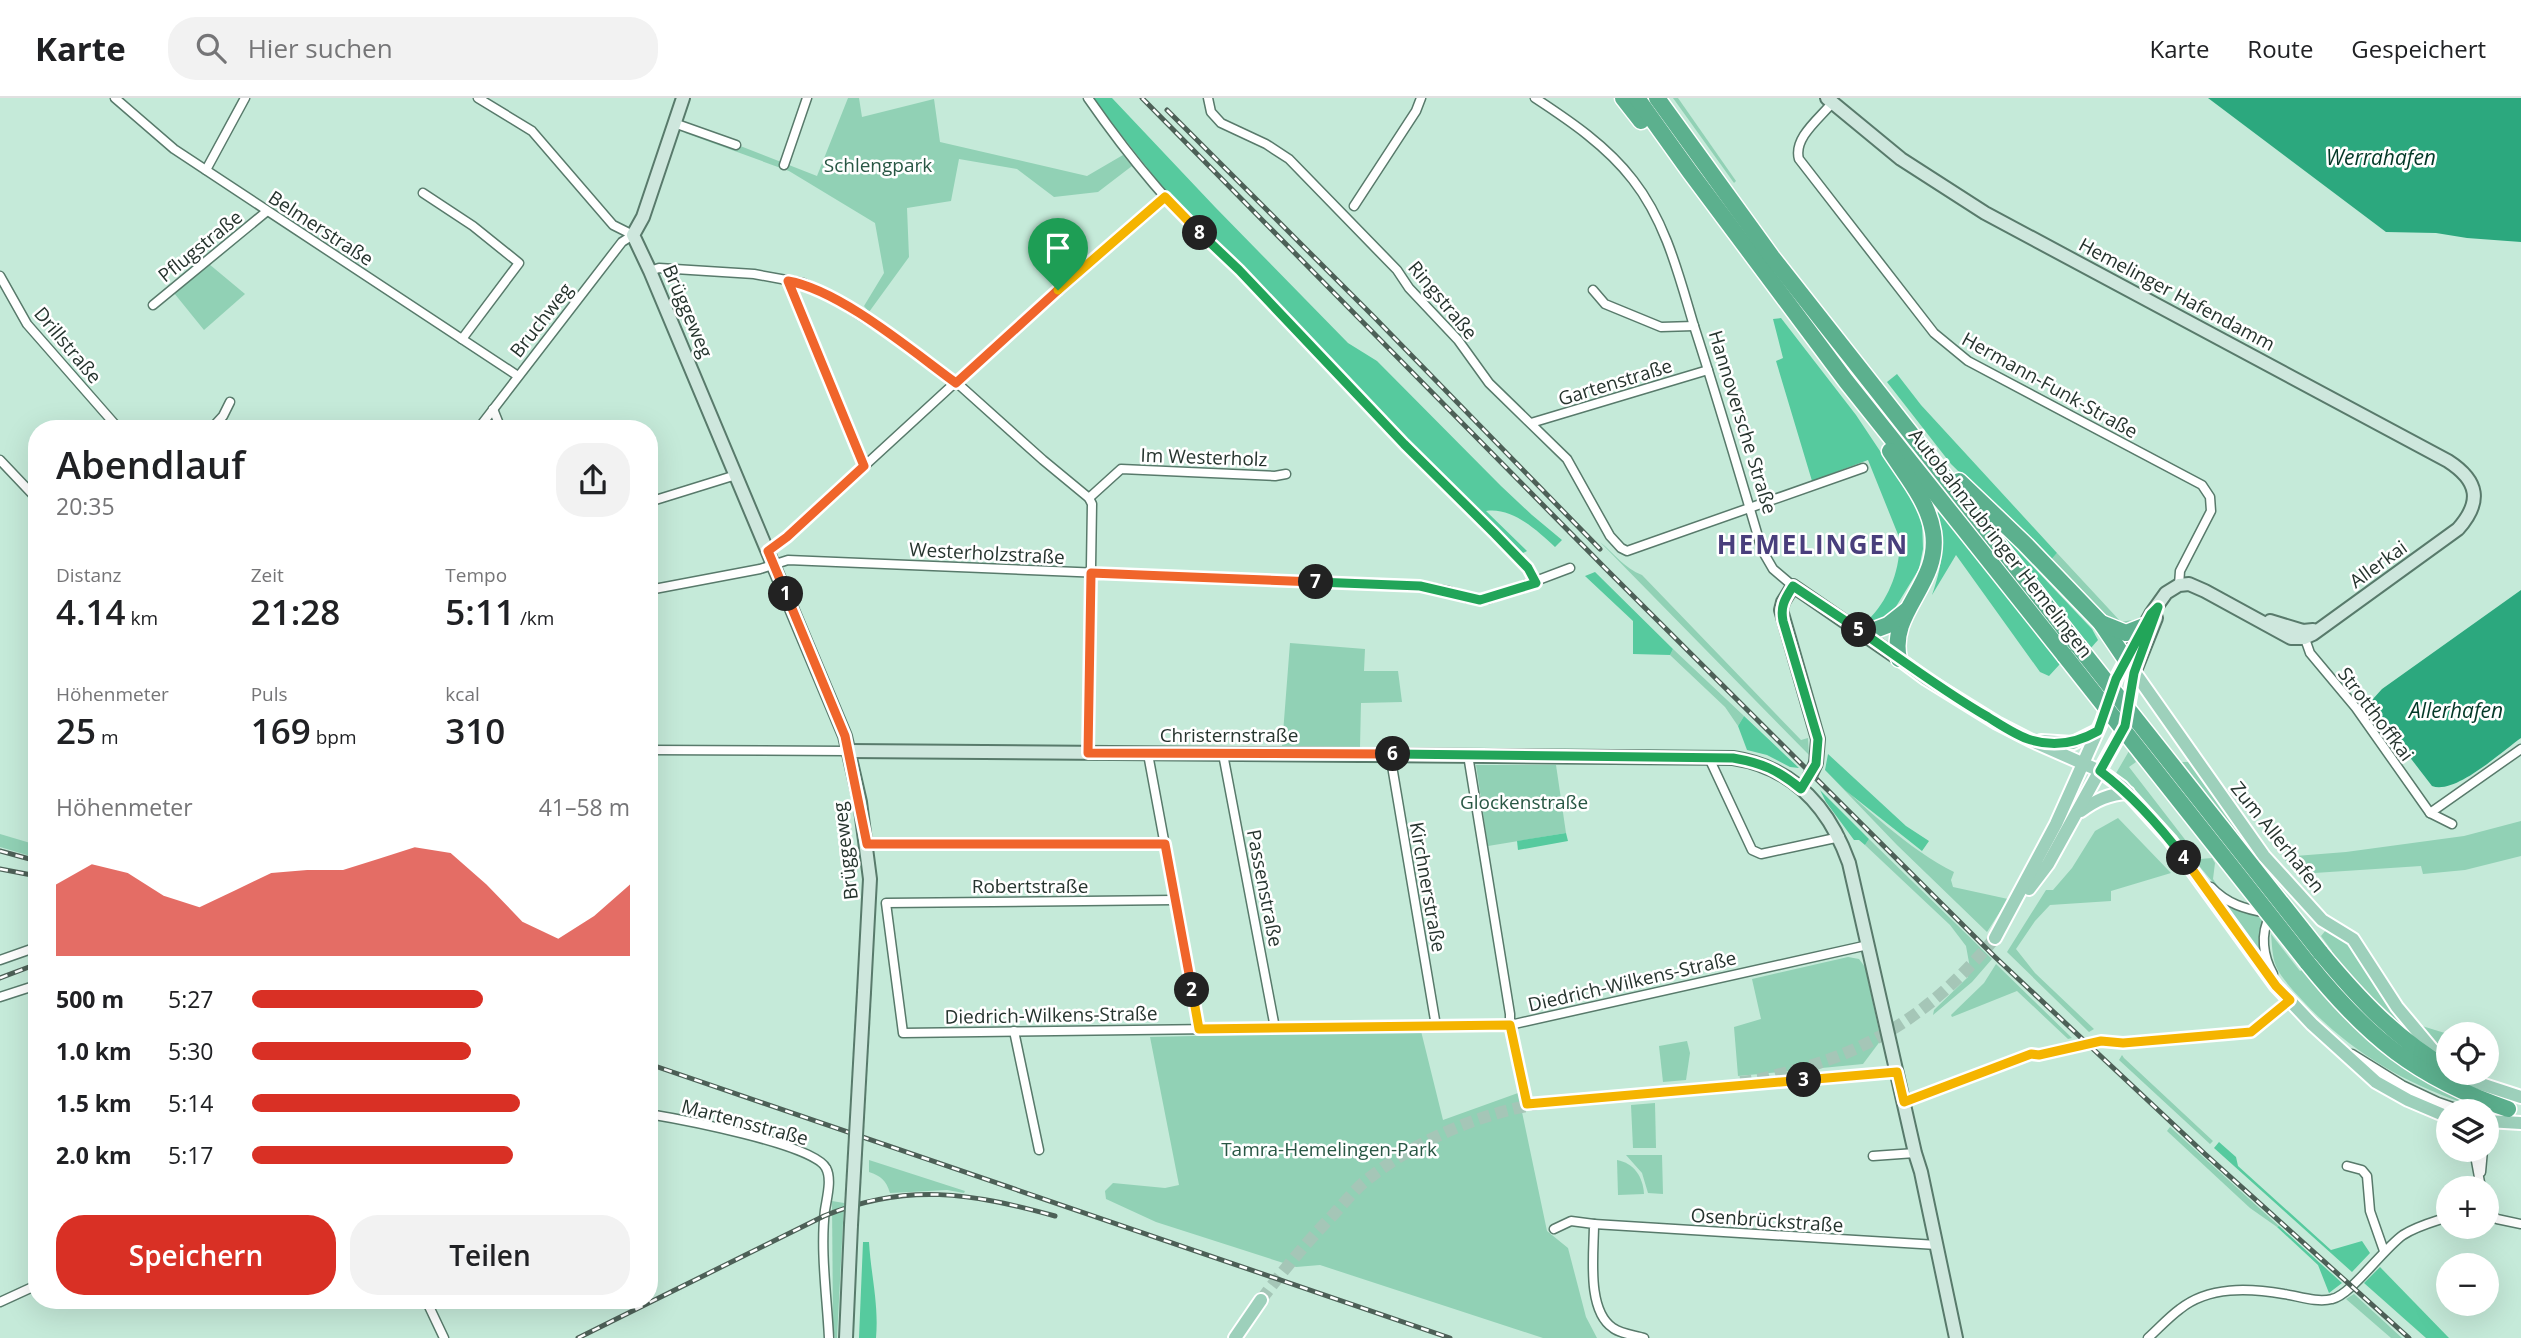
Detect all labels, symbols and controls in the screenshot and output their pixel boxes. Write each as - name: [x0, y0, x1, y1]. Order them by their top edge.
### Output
- search box: [168, 17, 658, 80]
- text: Karte: [35, 26, 126, 71]
- icon: search: [192, 29, 230, 67]
- text: Hier suchen: [248, 30, 393, 66]
- text: Karte: [2149, 32, 2209, 65]
- text: Route: [2247, 32, 2313, 65]
- text: Gespeichert: [2351, 32, 2486, 65]
- water label: Werrahafen: [2326, 143, 2436, 171]
- park label: Schlengpark: [824, 152, 932, 178]
- street label: Belmerstraße: [263, 184, 379, 272]
- street label: Pflugstraße: [152, 204, 248, 288]
- pin: 8: [1182, 216, 1218, 250]
- pin: [1028, 218, 1088, 290]
- text: 8: [1194, 219, 1205, 245]
- icon: arrive: [1039, 229, 1077, 267]
- street label: Hemelinger Hafendamm: [2074, 231, 2280, 357]
- street label: Ringstraße: [1402, 255, 1484, 345]
- street label: Brüggeweg: [657, 260, 719, 362]
- street label: Bruchweg: [504, 277, 578, 363]
- street label: Drillstraße: [28, 301, 108, 389]
- street label: Hermann-Funk-Straße: [1957, 326, 2143, 444]
- street label: Hannoversche Straße: [1703, 327, 1783, 517]
- street label: Gartenstraße: [1555, 352, 1675, 412]
- street label: Autobahnzubringer Hemelingen: [1903, 423, 2099, 663]
- text: Abendlauf: [56, 438, 245, 490]
- street label: Im Westerholz: [1140, 442, 1268, 472]
- button: share: [556, 443, 630, 517]
- text: 20:35: [56, 490, 115, 522]
- district label: HEMELINGEN: [1717, 526, 1909, 562]
- street label: Allerkai: [2344, 534, 2412, 594]
- street label: Westerholzstraße: [908, 536, 1066, 570]
- text: Distanz: [56, 562, 122, 588]
- text: Zeit: [251, 562, 284, 588]
- text: Tempo: [445, 562, 507, 588]
- pin: 7: [1298, 564, 1334, 600]
- text: 7: [1310, 568, 1321, 594]
- pin: 1: [768, 576, 804, 612]
- text: 1: [780, 580, 791, 606]
- text: 4.14: [56, 588, 126, 635]
- text: 21:28: [251, 588, 340, 635]
- text: 5:11: [445, 588, 515, 635]
- text: km: [126, 605, 158, 631]
- text: /km: [515, 605, 554, 631]
- pin: 5: [1842, 612, 1876, 648]
- text: 5: [1853, 616, 1864, 642]
- street label: Strotthoffkai: [2332, 662, 2420, 766]
- text: Höhenmeter: [56, 681, 169, 707]
- text: Puls: [251, 681, 288, 707]
- text: kcal: [445, 681, 480, 707]
- water label: Allerhafen: [2407, 696, 2503, 724]
- text: 25: [56, 707, 96, 754]
- text: 169: [251, 707, 311, 754]
- text: 310: [445, 707, 505, 754]
- street label: Christernstraße: [1160, 722, 1298, 748]
- text: m: [96, 724, 119, 750]
- text: bpm: [311, 724, 356, 750]
- pin: 6: [1376, 736, 1410, 772]
- text: 6: [1387, 740, 1398, 766]
- street label: Zum Allerhafen: [2225, 776, 2331, 898]
- park label: Glockenstraße: [1460, 789, 1588, 815]
- text: Höhenmeter: [56, 791, 193, 823]
- text: 41–58 m: [539, 791, 630, 823]
- street label: Brüggeweg: [826, 800, 864, 902]
- street label: Kirchnerstraße: [1404, 820, 1452, 954]
- street label: Passenstraße: [1241, 827, 1289, 949]
- pin: 4: [2166, 840, 2202, 876]
- text: 4: [2178, 844, 2189, 870]
- street label: Robertstraße: [972, 873, 1088, 899]
- street label: Diedrich-Wilkens-Straße: [1525, 944, 1739, 1018]
- pin: 2: [1174, 972, 1210, 1008]
- text: 2: [1186, 976, 1197, 1002]
- text: 500 m: [56, 983, 124, 1015]
- text: 5:27: [168, 983, 214, 1015]
- street label: Diedrich-Wilkens-Straße: [944, 1000, 1158, 1030]
- map controls: [2436, 1022, 2499, 1316]
- button: locate: [2436, 1022, 2499, 1085]
- text: 1.0 km: [56, 1035, 132, 1067]
- text: 5:30: [168, 1035, 214, 1067]
- pin: 3: [1786, 1062, 1822, 1098]
- text: 3: [1798, 1066, 1809, 1092]
- text: 1.5 km: [56, 1087, 132, 1119]
- text: 5:14: [168, 1087, 214, 1119]
- street label: Martensstraße: [679, 1093, 811, 1151]
- button: layers: [2436, 1099, 2499, 1162]
- park label: Tamra-Hemelingen-Park: [1221, 1136, 1437, 1162]
- text: 2.0 km: [56, 1139, 132, 1171]
- text: 5:17: [168, 1139, 214, 1171]
- button: +: [2436, 1176, 2499, 1239]
- street label: Osenbrückstraße: [1690, 1202, 1844, 1238]
- button: Speichern: [56, 1215, 336, 1295]
- button: Teilen: [350, 1215, 630, 1295]
- button: −: [2436, 1253, 2499, 1316]

